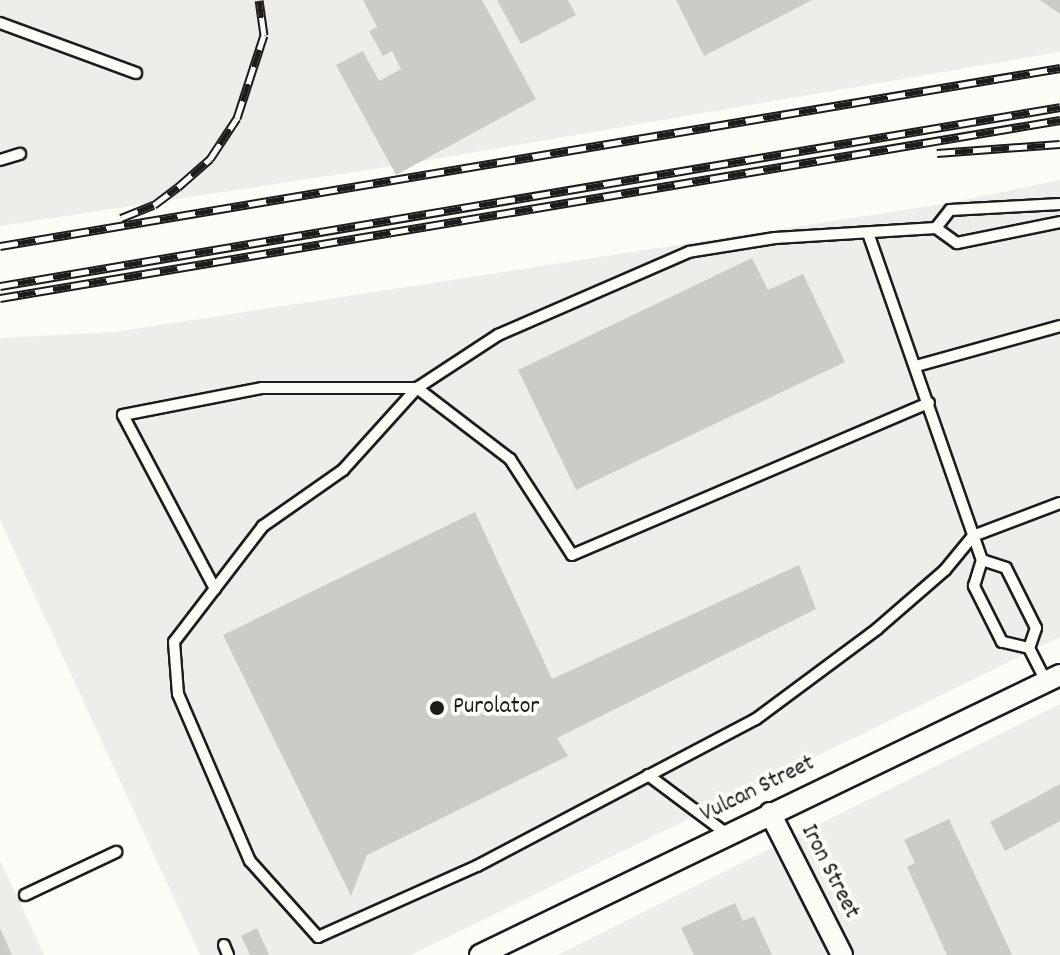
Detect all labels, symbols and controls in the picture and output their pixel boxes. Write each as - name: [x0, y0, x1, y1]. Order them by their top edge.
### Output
- place label: Purolator: [453, 694, 539, 722]
- marker: Purolator: [428, 699, 446, 717]
- street label: Vulcan Street: [696, 750, 820, 830]
- street label: Iron Street: [793, 820, 865, 924]

